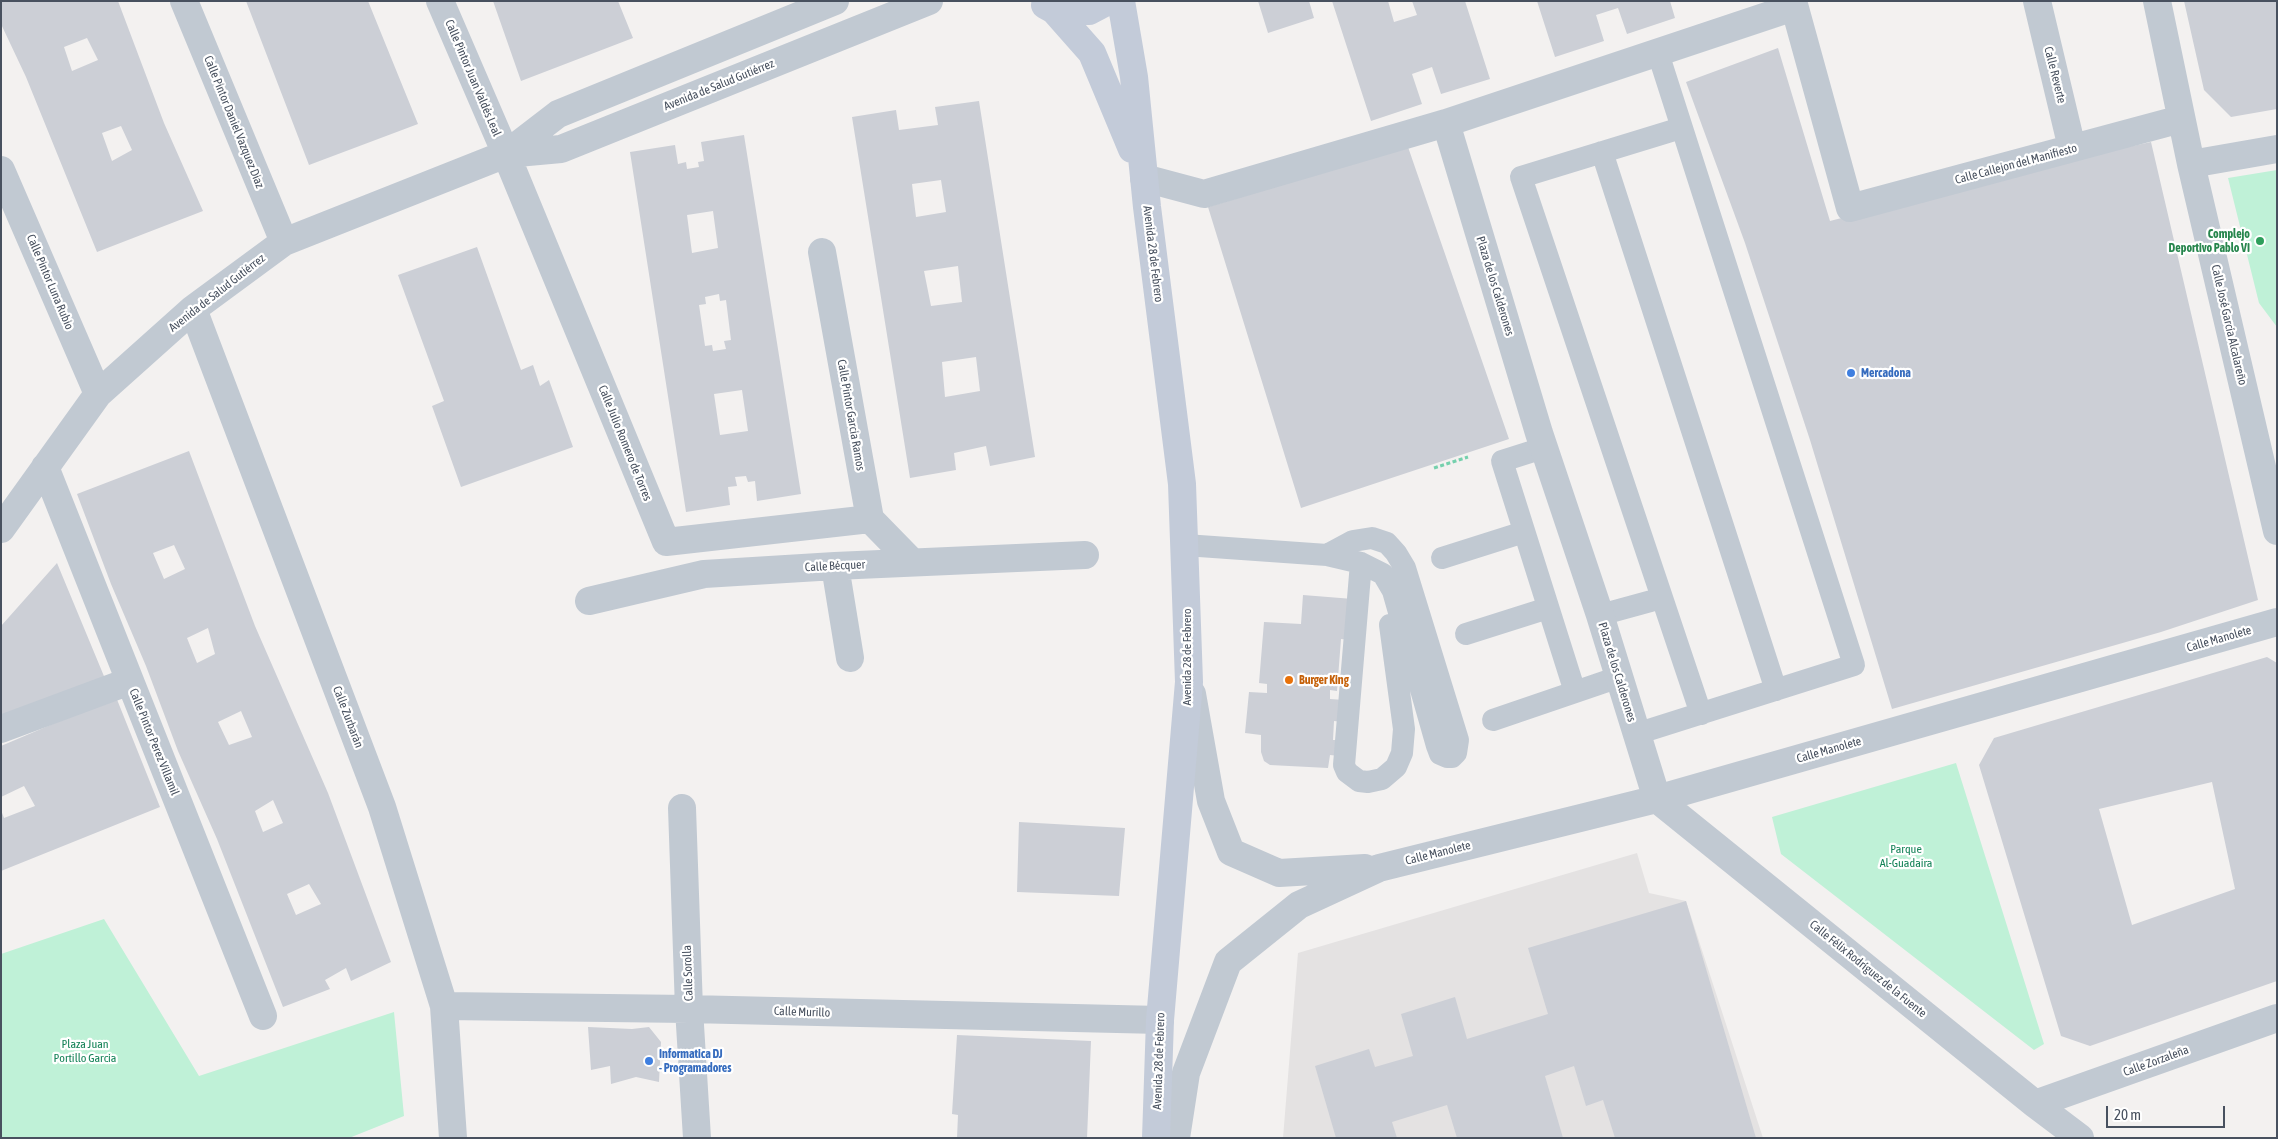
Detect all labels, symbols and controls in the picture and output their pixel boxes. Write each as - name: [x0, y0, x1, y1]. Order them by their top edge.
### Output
- street label: Calle Pintor Juan Valdés Leal: [442, 17, 504, 139]
- street label: Calle Reverte: [2041, 45, 2069, 105]
- street label: Calle Pintor Daniel Vazquez Diaz: [201, 54, 267, 190]
- street label: Avenida de Salud Gutiérrez: [662, 56, 776, 114]
- street label: Calle Callejon del Manifiesto: [1953, 141, 2079, 187]
- street label: Avenida 28 de Febrero: [1140, 205, 1166, 303]
- place label: Complejo Deportivo Pablo VI: [2169, 227, 2250, 255]
- street label: Calle Pintor Luna Rubio: [23, 232, 77, 332]
- street label: Plaza de los Calderones: [1473, 234, 1517, 338]
- marker: Complejo Deportivo Pablo VI: [2254, 235, 2266, 247]
- street label: Avenida de Salud Gutiérrez: [166, 251, 268, 335]
- street label: Calle José García Alcalareño: [2208, 263, 2250, 387]
- street label: Calle Pintor Garcia Ramos: [834, 358, 868, 472]
- place label: Mercadona: [1861, 366, 1911, 380]
- marker: Mercadona: [1845, 367, 1857, 379]
- street label: Calle Julio Romero de Torres: [595, 383, 655, 503]
- street label: Calle Bécquer: [805, 557, 865, 575]
- street label: Avenida 28 de Febrero: [1180, 608, 1194, 706]
- street label: Plaza de los Calderones: [1595, 620, 1639, 724]
- street label: Calle Manolete: [2185, 623, 2253, 655]
- place label: Burger King: [1299, 673, 1349, 687]
- marker: Burger King: [1283, 674, 1295, 686]
- street label: Calle Zurbarán: [330, 684, 366, 750]
- street label: Calle Pintor Perez Villamil: [126, 686, 182, 798]
- street label: Calle Manolete: [1795, 734, 1863, 766]
- street label: Calle Manolete: [1404, 838, 1472, 868]
- park label: Parque Al-Guadaira: [1880, 842, 1932, 870]
- street label: Calle Félix Rodríguez de la Fuente: [1807, 917, 1929, 1021]
- street label: Calle Sorolla: [680, 945, 696, 1001]
- street label: Calle Murillo: [774, 1004, 830, 1020]
- street label: Avenida 28 de Febrero: [1150, 1012, 1168, 1110]
- park label: Plaza Juan Portillo Garcia: [54, 1037, 116, 1065]
- street label: Calle Zorzaleña: [2121, 1042, 2191, 1080]
- place label: Informatica DJ - Programadores: [659, 1047, 732, 1075]
- marker: Informatica DJ - Programadores: [643, 1055, 655, 1067]
- scale bar: [2108, 1096, 2227, 1128]
- text: 20 m: [2114, 1106, 2141, 1123]

